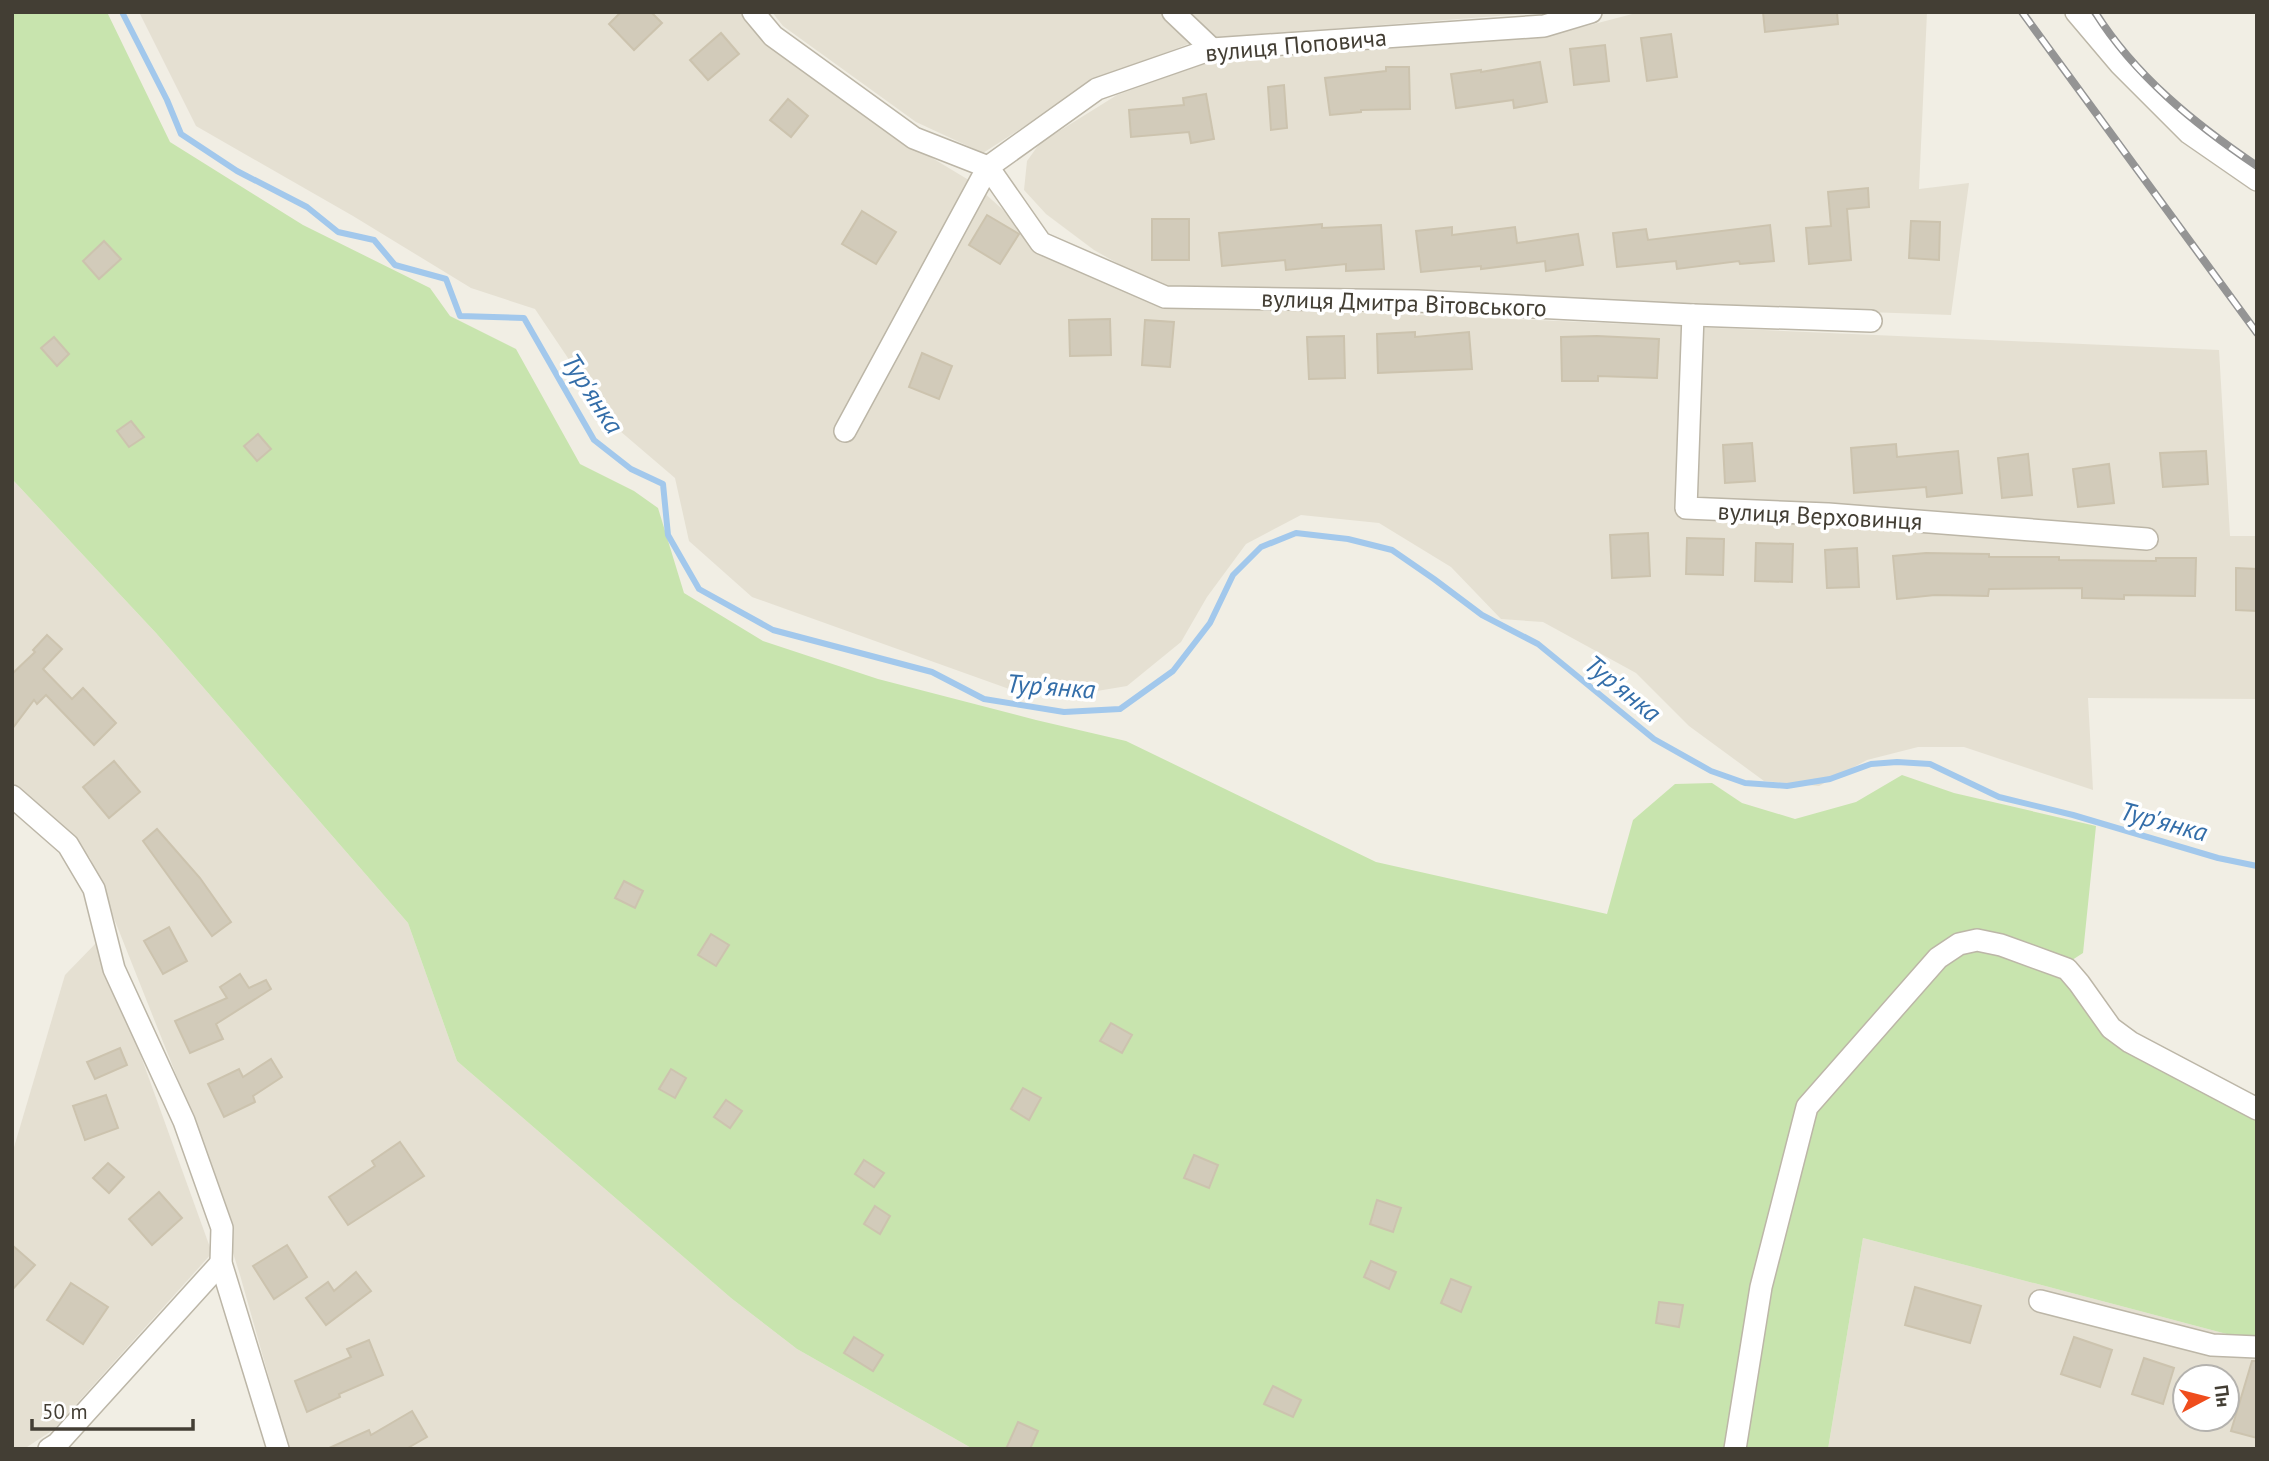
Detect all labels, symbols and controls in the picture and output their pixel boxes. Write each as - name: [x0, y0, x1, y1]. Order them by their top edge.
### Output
- street label: вулиця Поповича: [1204, 22, 1388, 68]
- street label: вулиця Дмитра Вітовського: [1261, 283, 1547, 323]
- water label: Тур'янка: [555, 347, 631, 440]
- street label: вулиця Верховинця: [1717, 495, 1923, 537]
- water label: Тур'янка: [1578, 647, 1668, 729]
- water label: Тур'янка: [1005, 666, 1097, 706]
- water label: Тур'янка: [2117, 794, 2212, 849]
- north arrow: [2171, 1363, 2241, 1433]
- text: Пн: [2210, 1383, 2236, 1408]
- scale bar: [32, 1388, 192, 1432]
- text: 50 m: [42, 1398, 88, 1425]

